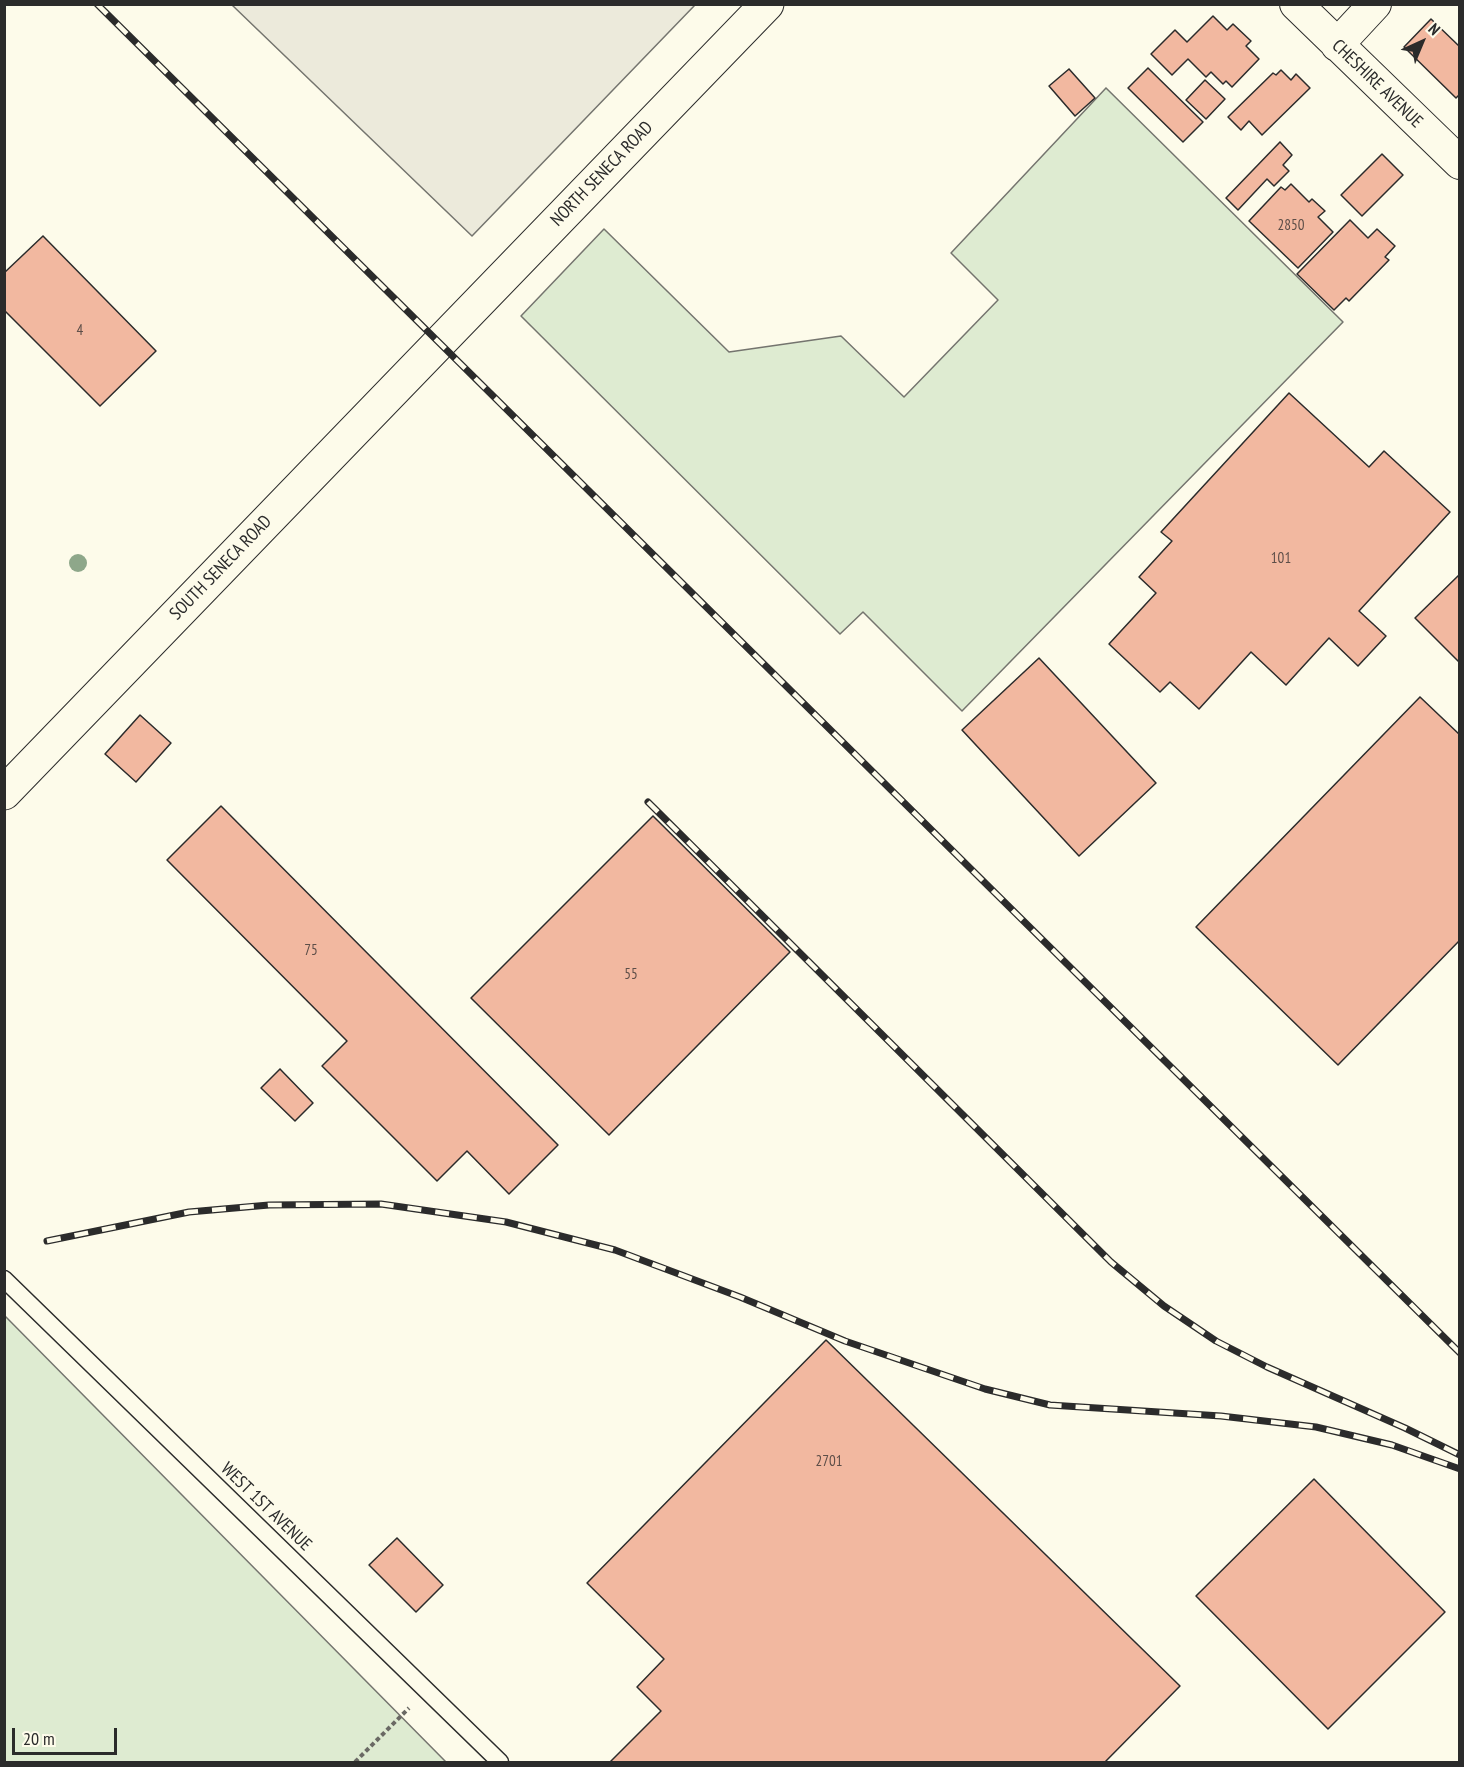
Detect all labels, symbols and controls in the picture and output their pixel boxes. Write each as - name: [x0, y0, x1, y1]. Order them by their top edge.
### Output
- north arrow: [1392, 12, 1452, 72]
- text: N: [1424, 19, 1445, 39]
- street label: CHESHIRE AVENUE: [1327, 35, 1427, 133]
- street label: NORTH SENECA ROAD: [546, 117, 658, 231]
- house number: 2850: [1278, 217, 1304, 235]
- house number: 4: [77, 322, 83, 340]
- street label: SOUTH SENECA ROAD: [166, 511, 276, 625]
- house number: 101: [1271, 550, 1291, 568]
- house number: 75: [304, 942, 318, 960]
- house number: 55: [624, 966, 638, 984]
- house number: 2701: [816, 1453, 842, 1471]
- street label: WEST 1ST AVENUE: [216, 1458, 316, 1556]
- scale bar: [15, 1716, 120, 1754]
- text: 20 m: [23, 1727, 55, 1750]

